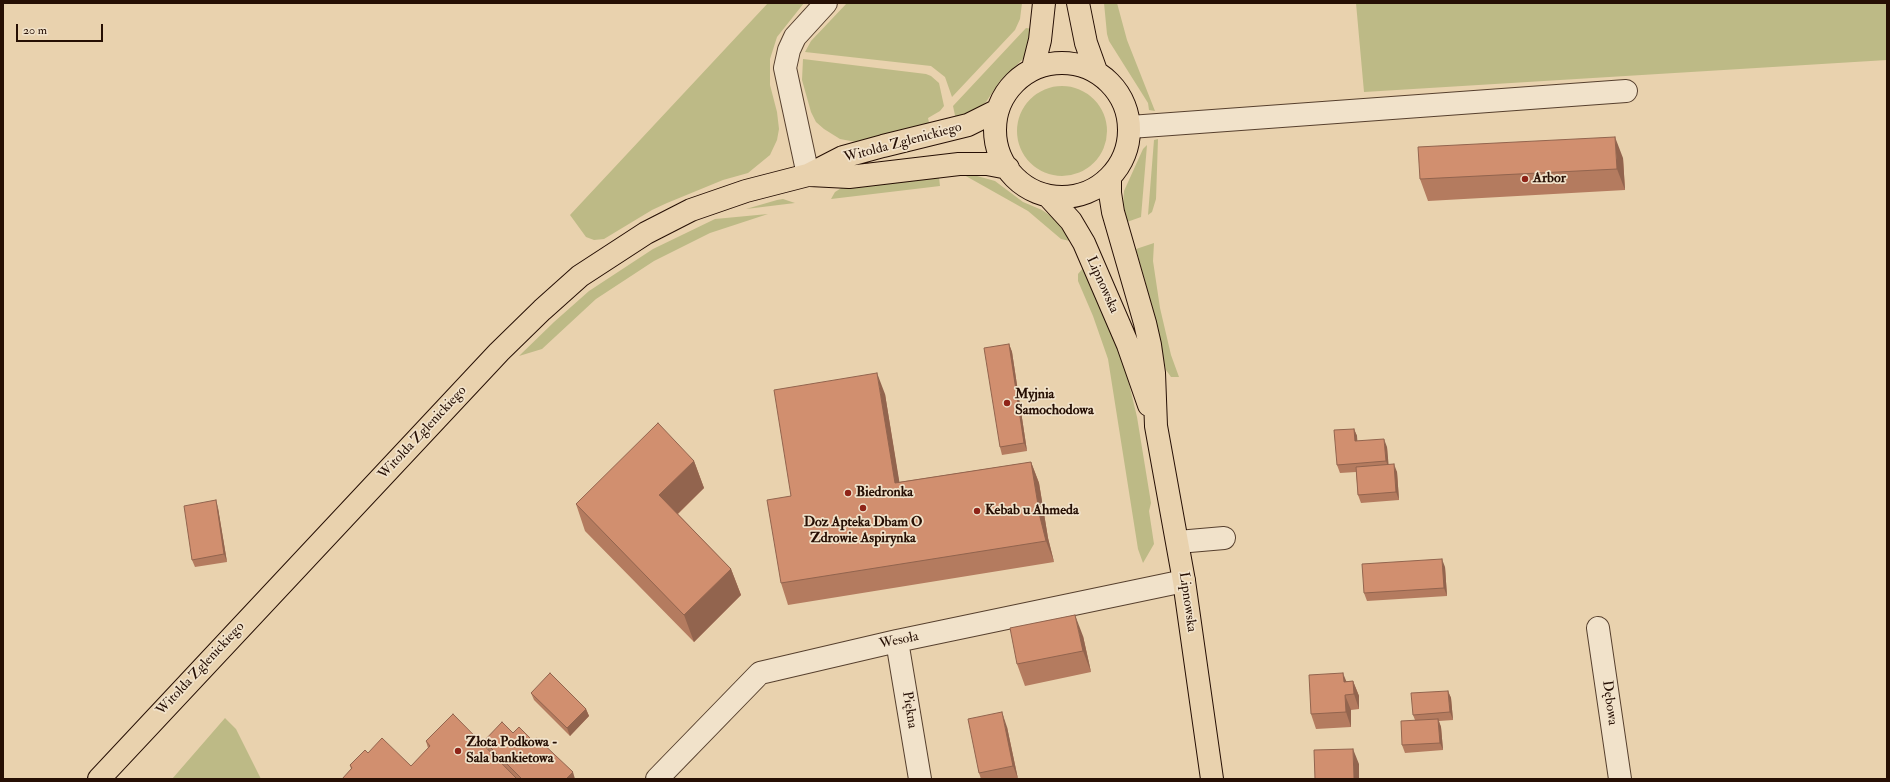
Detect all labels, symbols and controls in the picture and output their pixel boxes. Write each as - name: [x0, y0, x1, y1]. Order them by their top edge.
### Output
- scale bar: [18, 16, 105, 42]
- text: 20 m: [23, 23, 47, 38]
- street label: Witolda Zglenickiego: [842, 119, 964, 167]
- place label: Arbor: [1533, 171, 1566, 187]
- marker: Arbor: [1520, 174, 1530, 184]
- street label: Lipnowska: [1082, 254, 1122, 316]
- street label: Witolda Zglenickiego: [375, 383, 471, 483]
- place label: Myjnia Samochodowa: [1015, 387, 1094, 420]
- marker: Myjnia Samochodowa: [1002, 398, 1012, 408]
- place label: Biedronka: [856, 485, 913, 501]
- marker: Biedronka: [843, 488, 853, 498]
- marker: Doz Apteka Dbam O Zdrowie Aspirynka: [858, 503, 868, 513]
- place label: Kebab u Ahmeda: [985, 503, 1079, 519]
- marker: Kebab u Ahmeda: [972, 506, 982, 516]
- place label: Doz Apteka Dbam O Zdrowie Aspirynka: [804, 515, 922, 548]
- street label: Lipnowska: [1174, 571, 1200, 633]
- street label: Witolda Zglenickiego: [153, 619, 249, 719]
- street label: Wesoła: [878, 629, 920, 653]
- street label: Dębowa: [1598, 679, 1620, 727]
- street label: Piękna: [898, 690, 920, 730]
- place label: Złota Podkowa - Sala bankietowa: [466, 735, 558, 768]
- marker: Złota Podkowa - Sala bankietowa: [453, 746, 463, 756]

